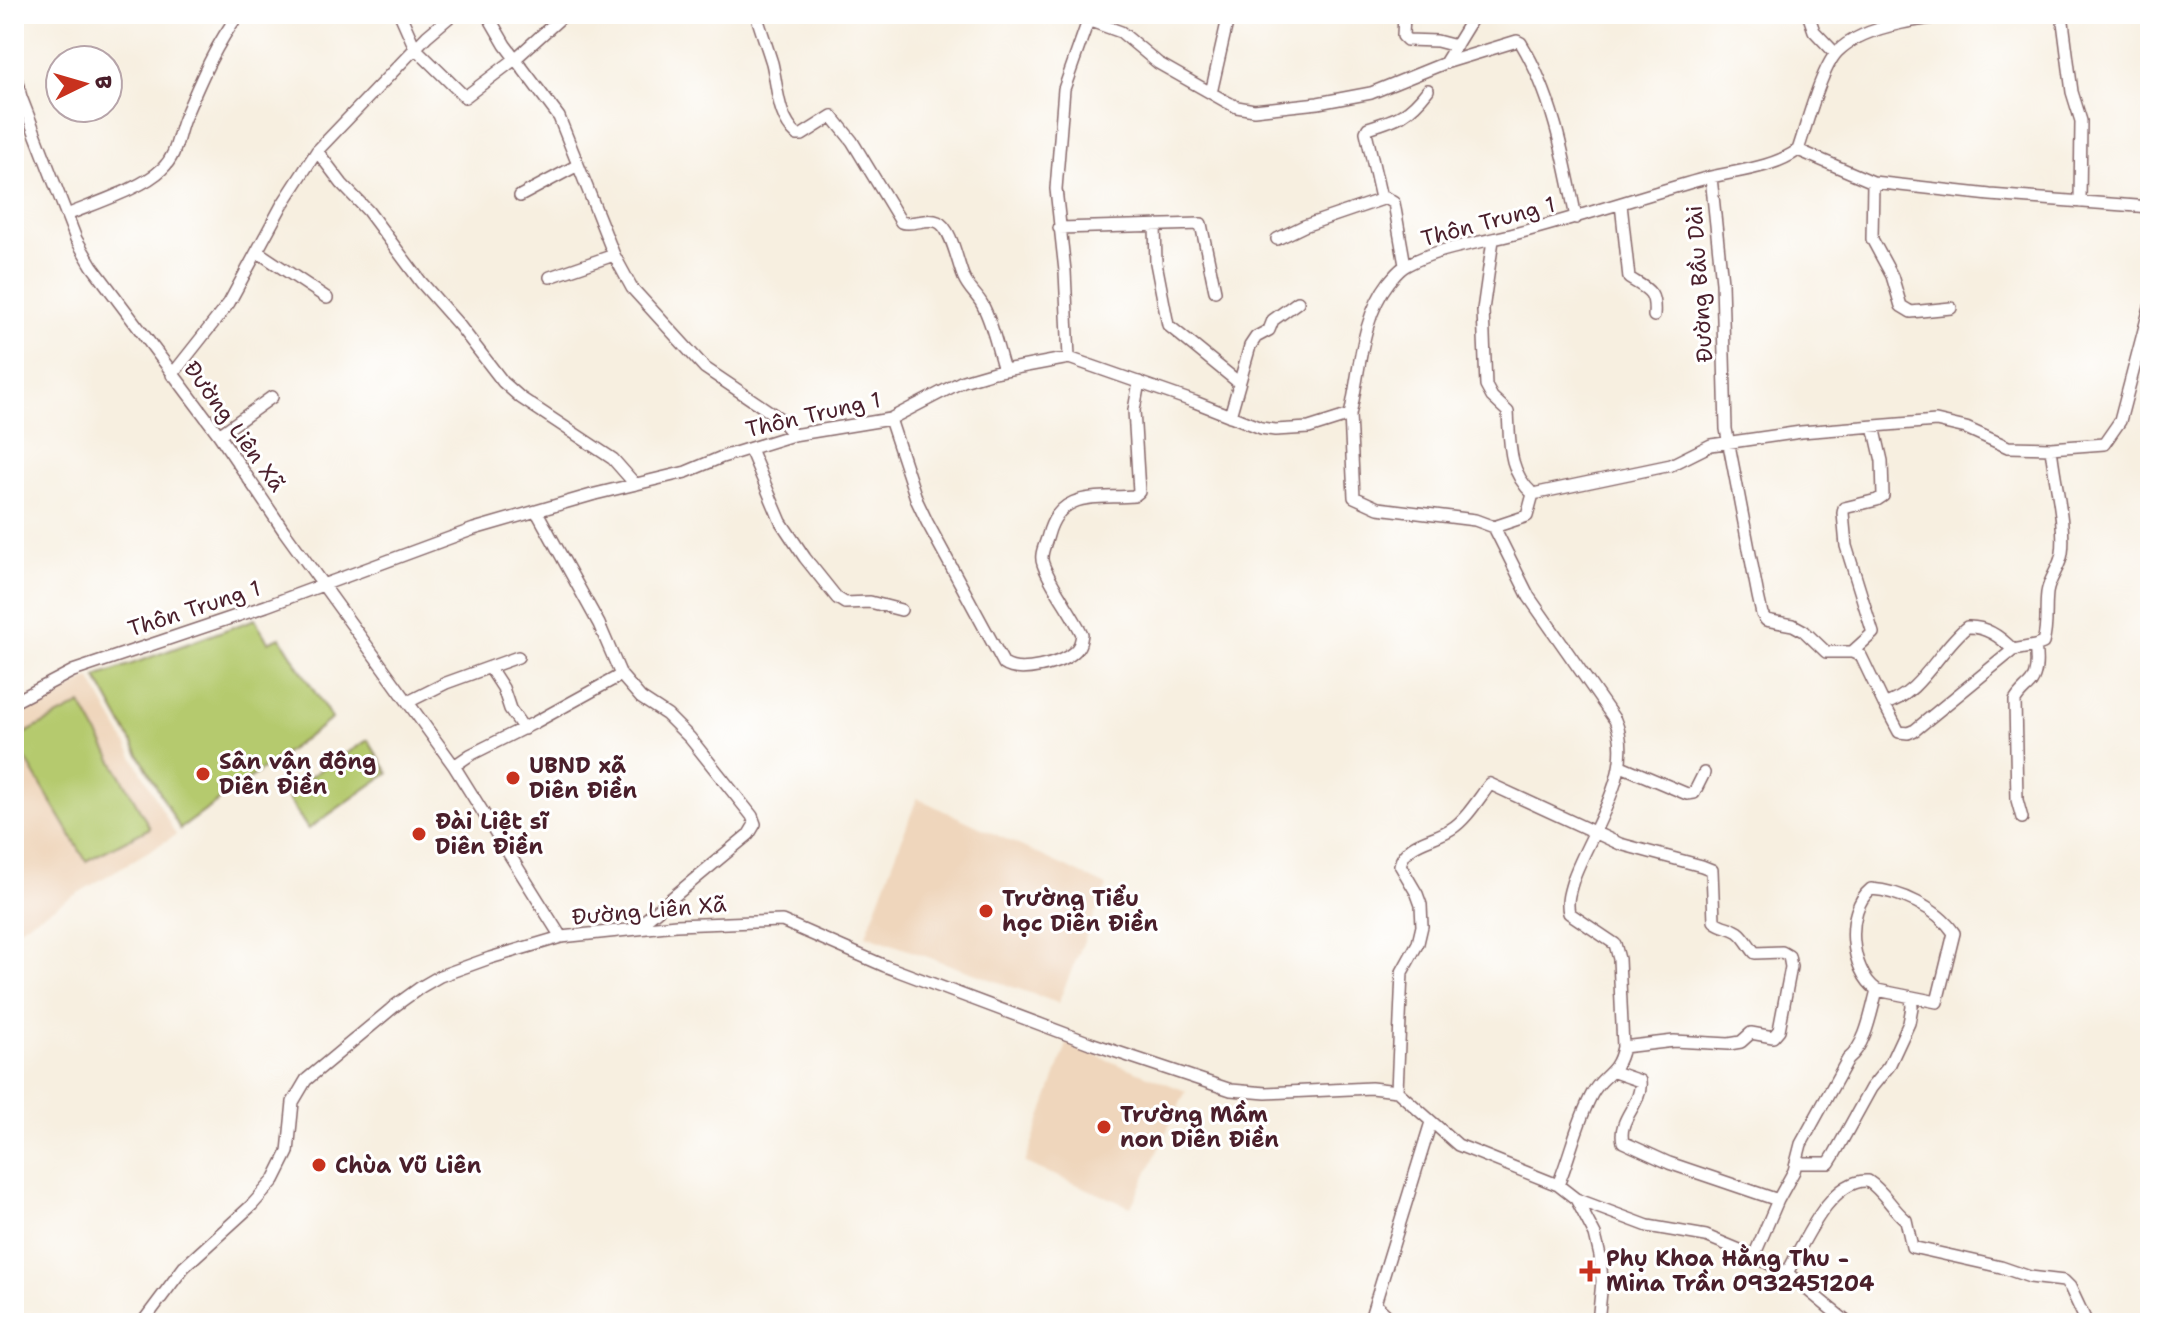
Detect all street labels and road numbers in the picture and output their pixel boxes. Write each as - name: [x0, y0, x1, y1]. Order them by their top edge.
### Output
- street label: Thôn Trung 1: [1418, 190, 1558, 253]
- street label: Đường Bầu Dài: [1680, 204, 1719, 363]
- street label: Đường Liên Xã: [177, 355, 292, 498]
- street label: Thôn Trung 1: [743, 385, 883, 444]
- street label: Thôn Trung 1: [124, 573, 264, 644]
- street label: Đường Liên Xã: [571, 889, 728, 932]

